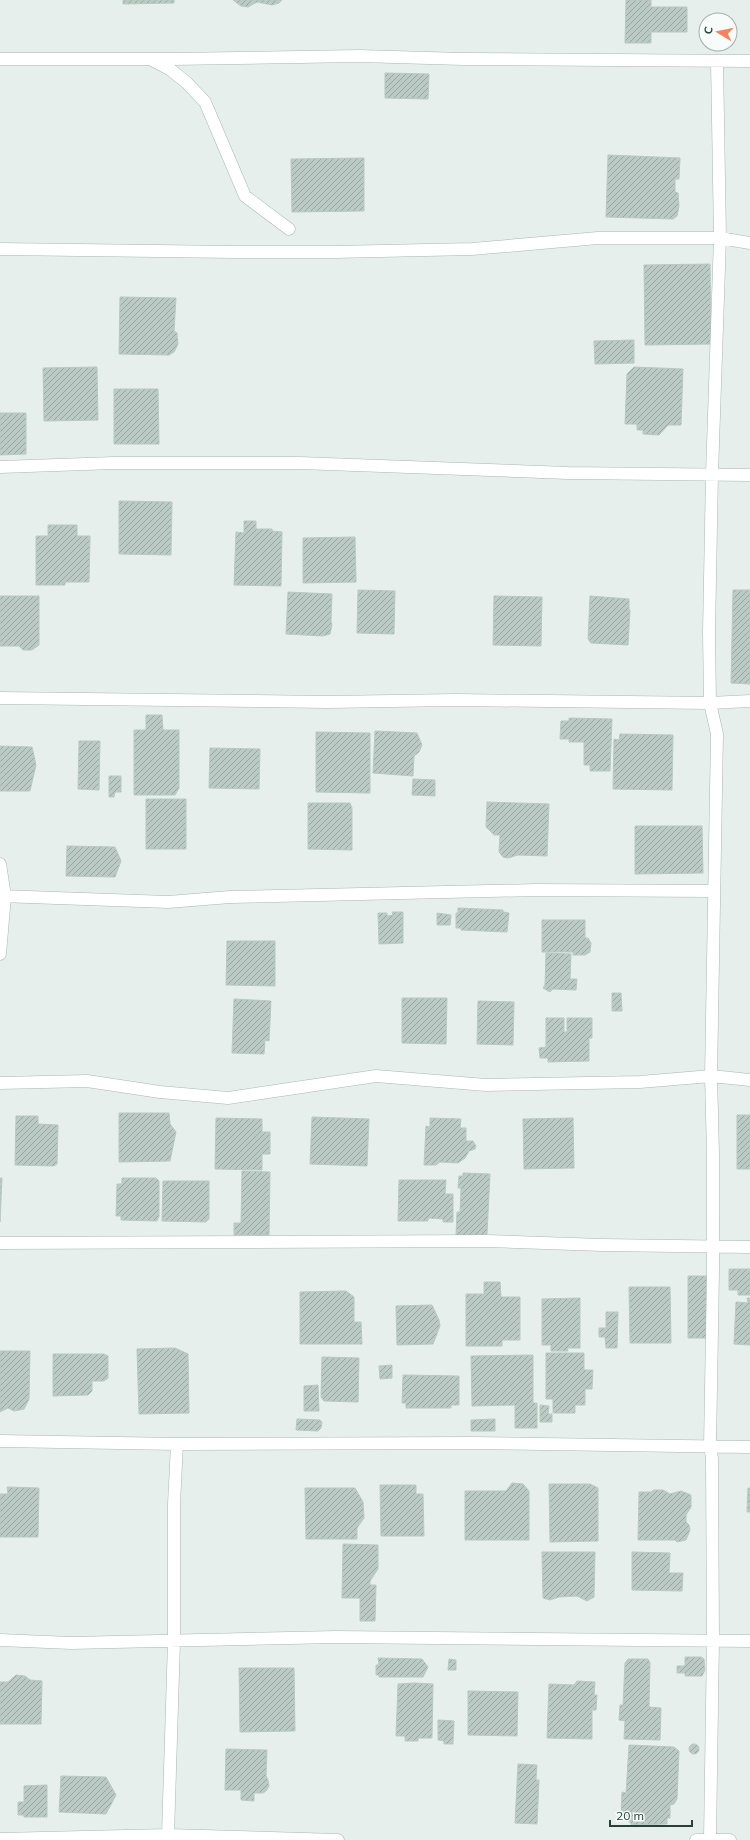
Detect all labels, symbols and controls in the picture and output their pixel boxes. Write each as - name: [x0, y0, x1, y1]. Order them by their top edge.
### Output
- north arrow: [698, 12, 738, 52]
- text: С: [701, 25, 716, 35]
- scale bar: [610, 1802, 692, 1828]
- text: 20 m: [616, 1808, 644, 1823]

